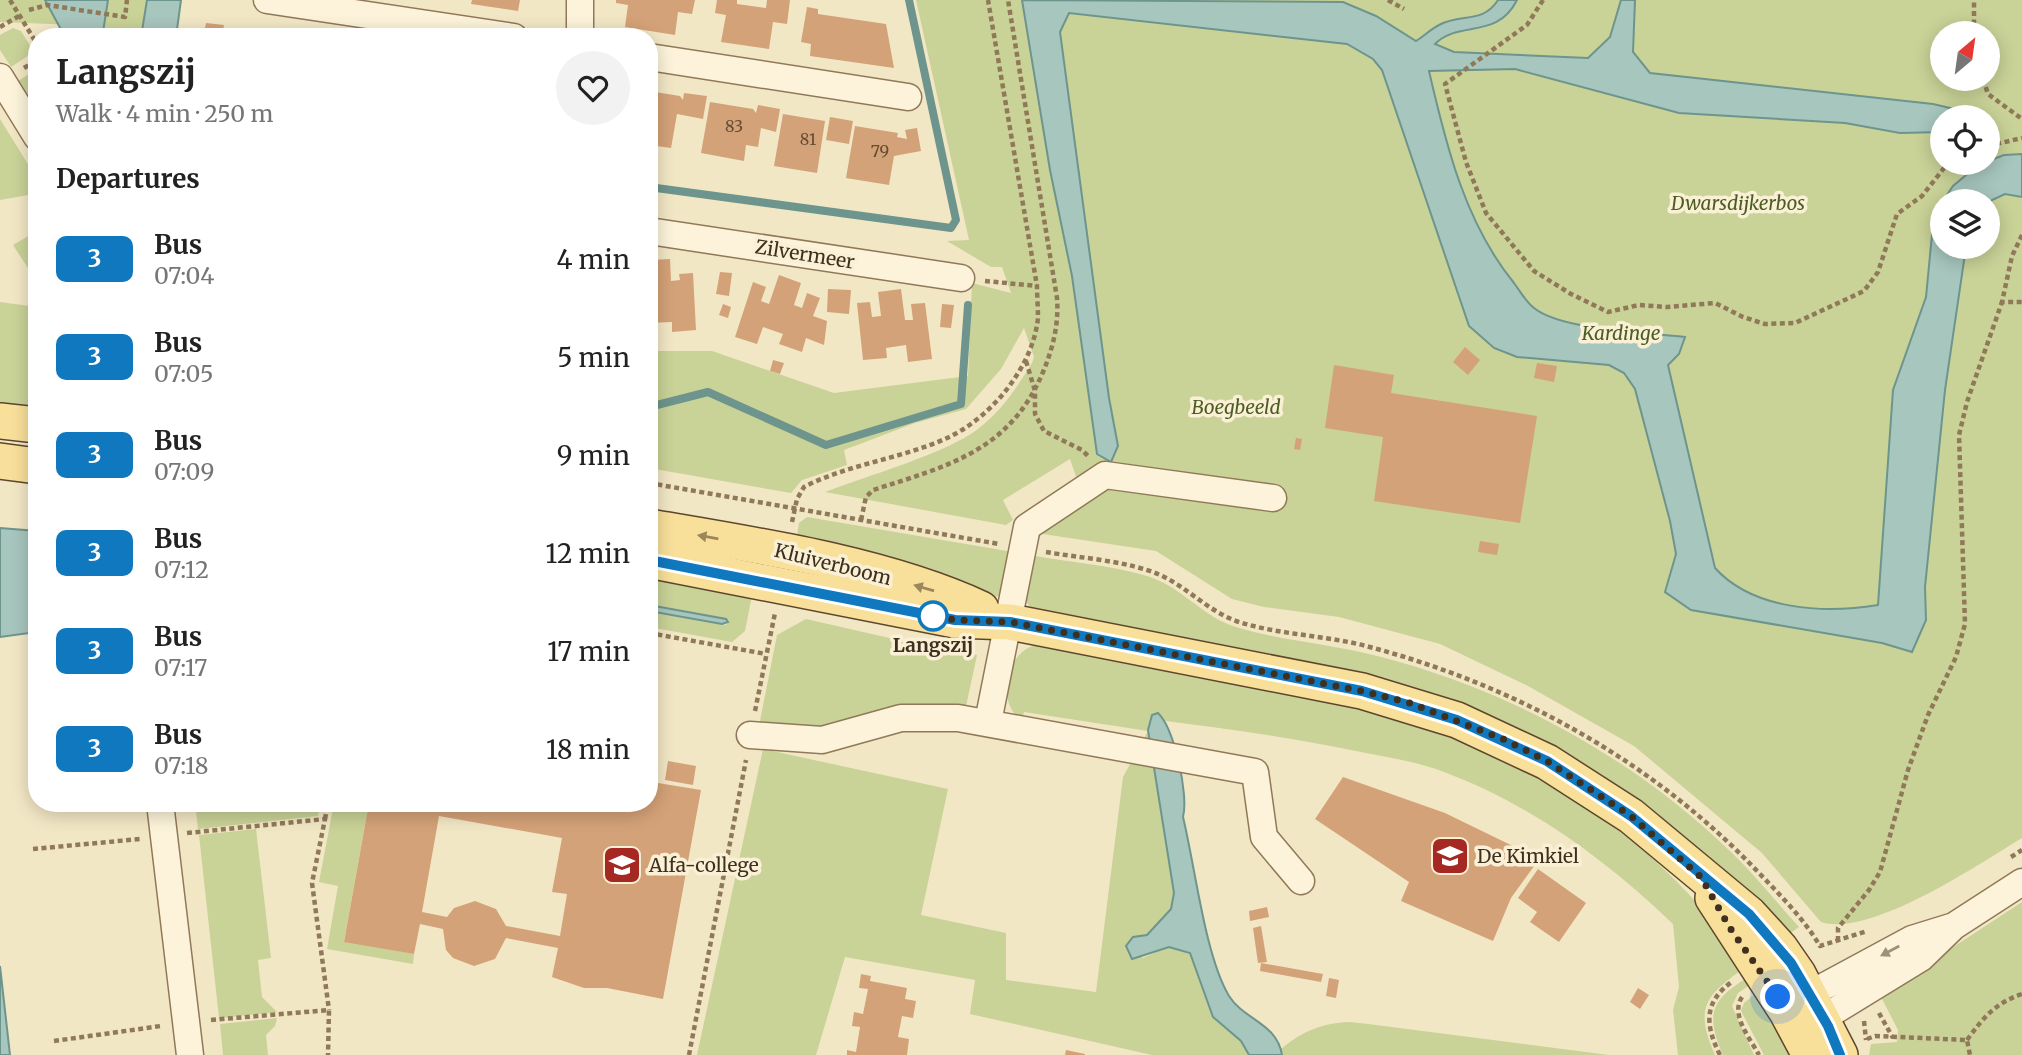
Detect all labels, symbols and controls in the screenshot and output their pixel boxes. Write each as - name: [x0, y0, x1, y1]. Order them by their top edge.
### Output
- north arrow: [1930, 21, 2000, 91]
- map controls: [1930, 21, 2000, 259]
- button: heart: [556, 51, 630, 125]
- text: Langszij: [56, 52, 196, 93]
- text: Walk · 4 min · 250 m: [56, 99, 273, 128]
- button: locate: [1930, 105, 2000, 175]
- house number: 83: [725, 116, 743, 136]
- house number: 81: [800, 129, 816, 149]
- house number: 79: [871, 141, 889, 161]
- text: Departures: [56, 162, 200, 195]
- button: layers: [1930, 189, 2000, 259]
- park label: Dwarsdijkerbos: [1670, 191, 1805, 215]
- text: Bus: [154, 228, 202, 261]
- street label: Zilvermeer: [753, 234, 857, 274]
- text: 3: [88, 243, 101, 274]
- text: 4 min: [556, 243, 630, 276]
- text: 07:04: [154, 261, 214, 290]
- park label: Kardinge: [1581, 321, 1661, 345]
- text: Bus: [154, 326, 202, 359]
- text: 3: [88, 341, 101, 372]
- text: 5 min: [557, 341, 630, 374]
- text: 07:05: [154, 359, 213, 388]
- park label: Boegbeeld: [1191, 395, 1281, 419]
- text: Bus: [154, 424, 202, 457]
- text: 3: [88, 439, 101, 470]
- text: 9 min: [557, 439, 630, 472]
- text: 07:09: [154, 457, 214, 486]
- text: Bus: [154, 522, 202, 555]
- one-way arrow: [697, 531, 719, 542]
- text: 3: [88, 537, 101, 568]
- text: 12 min: [546, 537, 630, 570]
- street label: Kluiverboom: [772, 538, 894, 590]
- text: 07:12: [154, 555, 209, 584]
- one-way arrow: [913, 582, 934, 592]
- marker: Langszij: [918, 601, 948, 631]
- text: Bus: [154, 620, 202, 653]
- place label: Langszij: [893, 633, 973, 657]
- text: 3: [88, 635, 101, 666]
- text: 17 min: [547, 635, 630, 668]
- text: 07:17: [154, 653, 207, 682]
- text: Bus: [154, 718, 202, 751]
- text: 3: [88, 733, 101, 764]
- text: 18 min: [546, 733, 630, 766]
- text: 07:18: [154, 751, 208, 780]
- school or university icon: De Kimkiel: [1429, 835, 1471, 877]
- school or university icon: Alfa-college: [601, 844, 643, 886]
- place label: De Kimkiel: [1477, 844, 1579, 868]
- place label: Alfa-college: [648, 853, 759, 877]
- one-way arrow: [1880, 944, 1900, 956]
- your location: [1760, 979, 1795, 1014]

